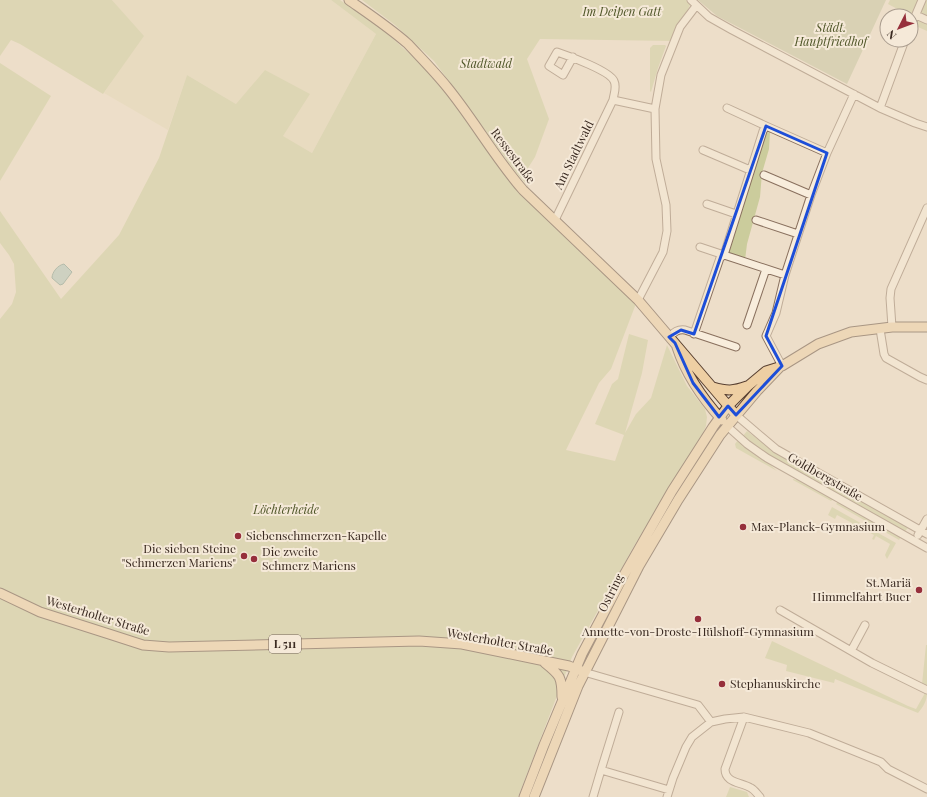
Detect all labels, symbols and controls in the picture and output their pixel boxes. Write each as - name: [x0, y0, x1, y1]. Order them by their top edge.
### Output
- park label: Im Deipen Gatt: [582, 3, 662, 19]
- north arrow: [879, 8, 919, 48]
- park label: Städt. Hauptfriedhof: [794, 19, 870, 49]
- text: N: [883, 27, 899, 43]
- park label: Stadtwald: [459, 55, 512, 71]
- street label: Am Stadtwald: [549, 118, 597, 192]
- street label: Ressestraße: [488, 125, 540, 186]
- street label: Goldbergstraße: [785, 448, 866, 504]
- park label: Löchterheide: [252, 501, 319, 517]
- place label: Max-Planck-Gymnasium: [751, 518, 886, 534]
- marker: Max-Planck-Gymnasium: [738, 522, 748, 532]
- place label: Siebenschmerzen-Kapelle: [246, 527, 387, 543]
- marker: Siebenschmerzen-Kapelle: [233, 531, 243, 541]
- place label: Die sieben Steine "Schmerzen Mariens": [122, 540, 236, 570]
- place label: Die zweite Schmerz Mariens: [262, 543, 356, 573]
- marker: Die sieben Steine "Schmerzen Mariens": [239, 551, 249, 561]
- marker: Die zweite Schmerz Mariens: [249, 554, 259, 564]
- street label: Ostring: [594, 570, 627, 614]
- place label: St.Mariä Himmelfahrt Buer: [812, 574, 912, 604]
- marker: St.Mariä Himmelfahrt Buer: [914, 585, 924, 595]
- street label: Westerholter Straße: [44, 591, 152, 638]
- marker: Annette-von-Droste-Hülshoff-Gymnasium: [693, 614, 703, 624]
- place label: Annette-von-Droste-Hülshoff-Gymnasium: [581, 623, 814, 639]
- street label: Westerholter Straße: [445, 624, 554, 658]
- road number: L 511: [269, 635, 301, 653]
- place label: Stephanuskirche: [730, 675, 820, 691]
- marker: Stephanuskirche: [717, 679, 727, 689]

